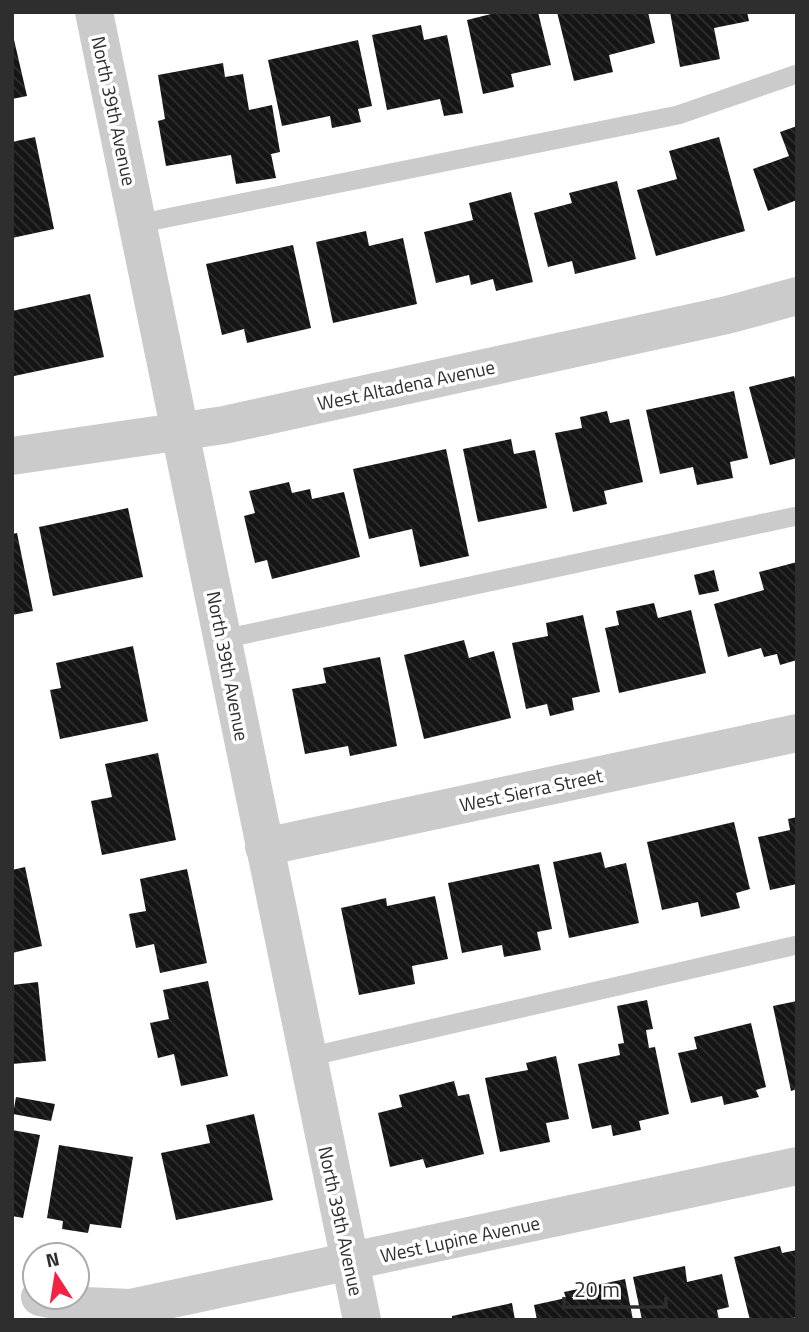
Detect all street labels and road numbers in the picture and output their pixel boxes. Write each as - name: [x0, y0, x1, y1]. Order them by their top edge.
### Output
- street label: North 39th Avenue: [84, 33, 144, 188]
- street label: West Altadena Avenue: [315, 352, 497, 417]
- street label: North 39th Avenue: [200, 588, 257, 743]
- street label: West Sierra Street: [457, 760, 605, 819]
- street label: North 39th Avenue: [311, 1143, 371, 1298]
- street label: West Lupine Avenue: [377, 1207, 542, 1270]

